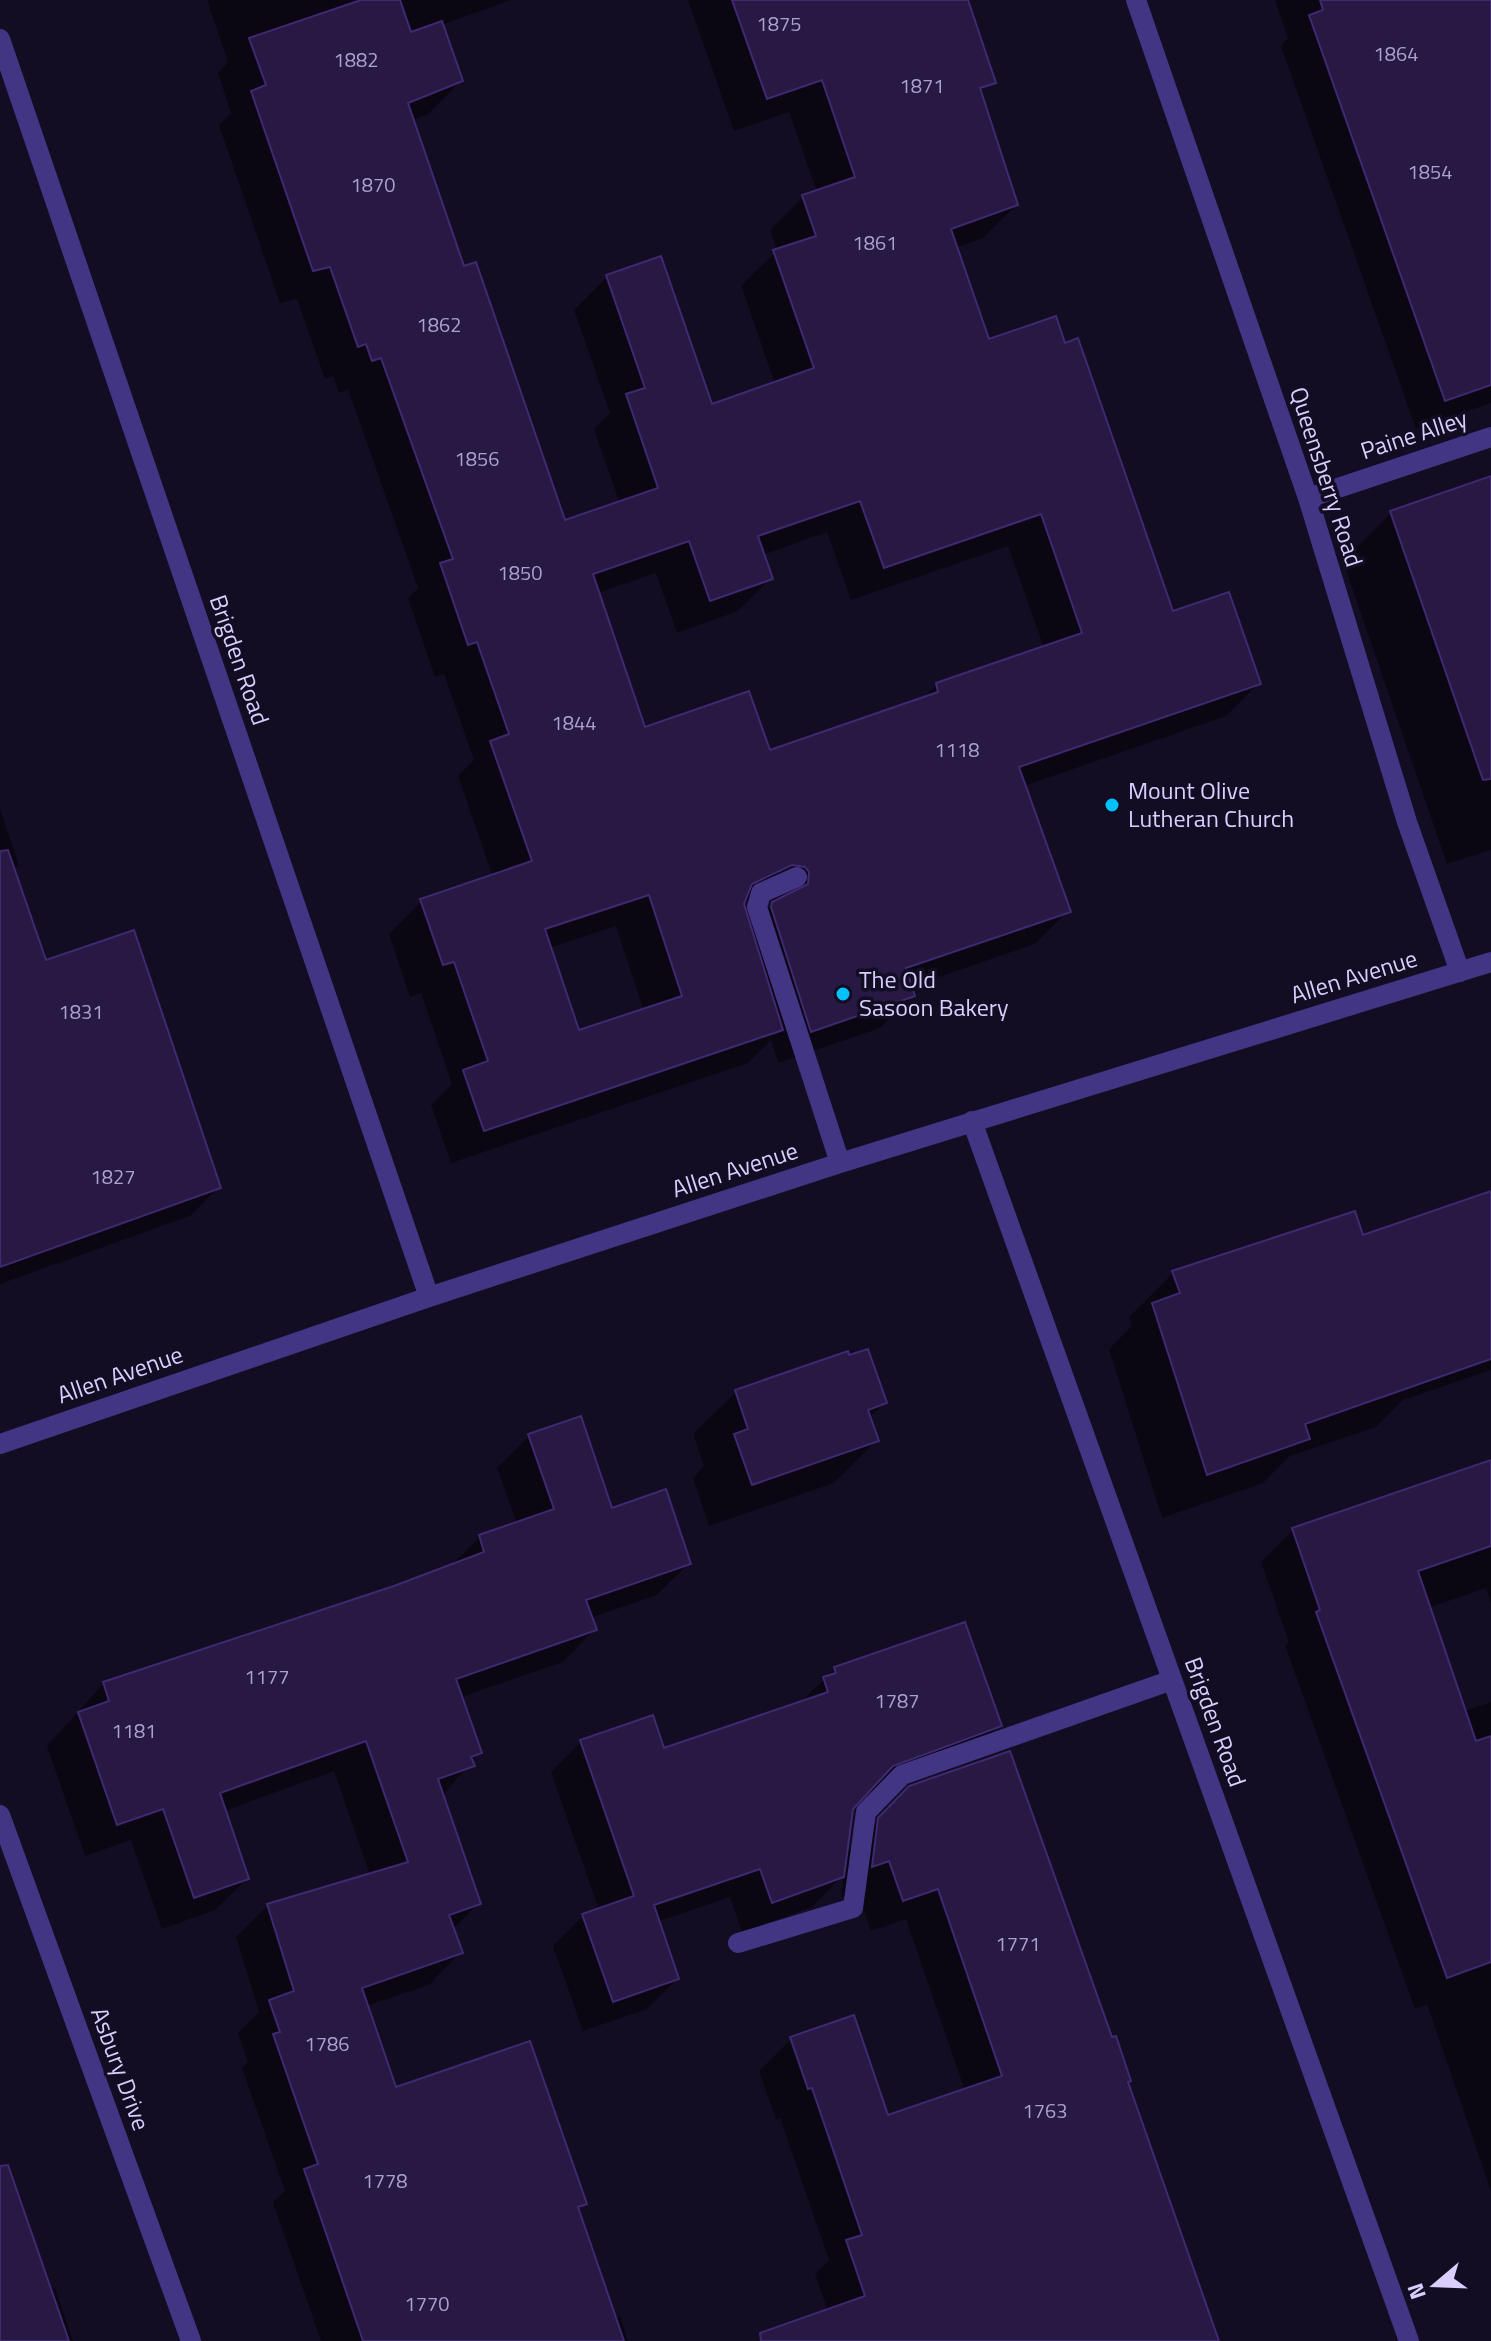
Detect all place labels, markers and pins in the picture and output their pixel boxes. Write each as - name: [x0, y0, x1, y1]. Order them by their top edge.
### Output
- place label: Mount Olive Lutheran Church: [1128, 772, 1294, 836]
- marker: Mount Olive Lutheran Church: [1103, 796, 1121, 814]
- place label: The Old Sasoon Bakery: [859, 961, 1009, 1025]
- marker: The Old Sasoon Bakery: [834, 985, 852, 1003]

